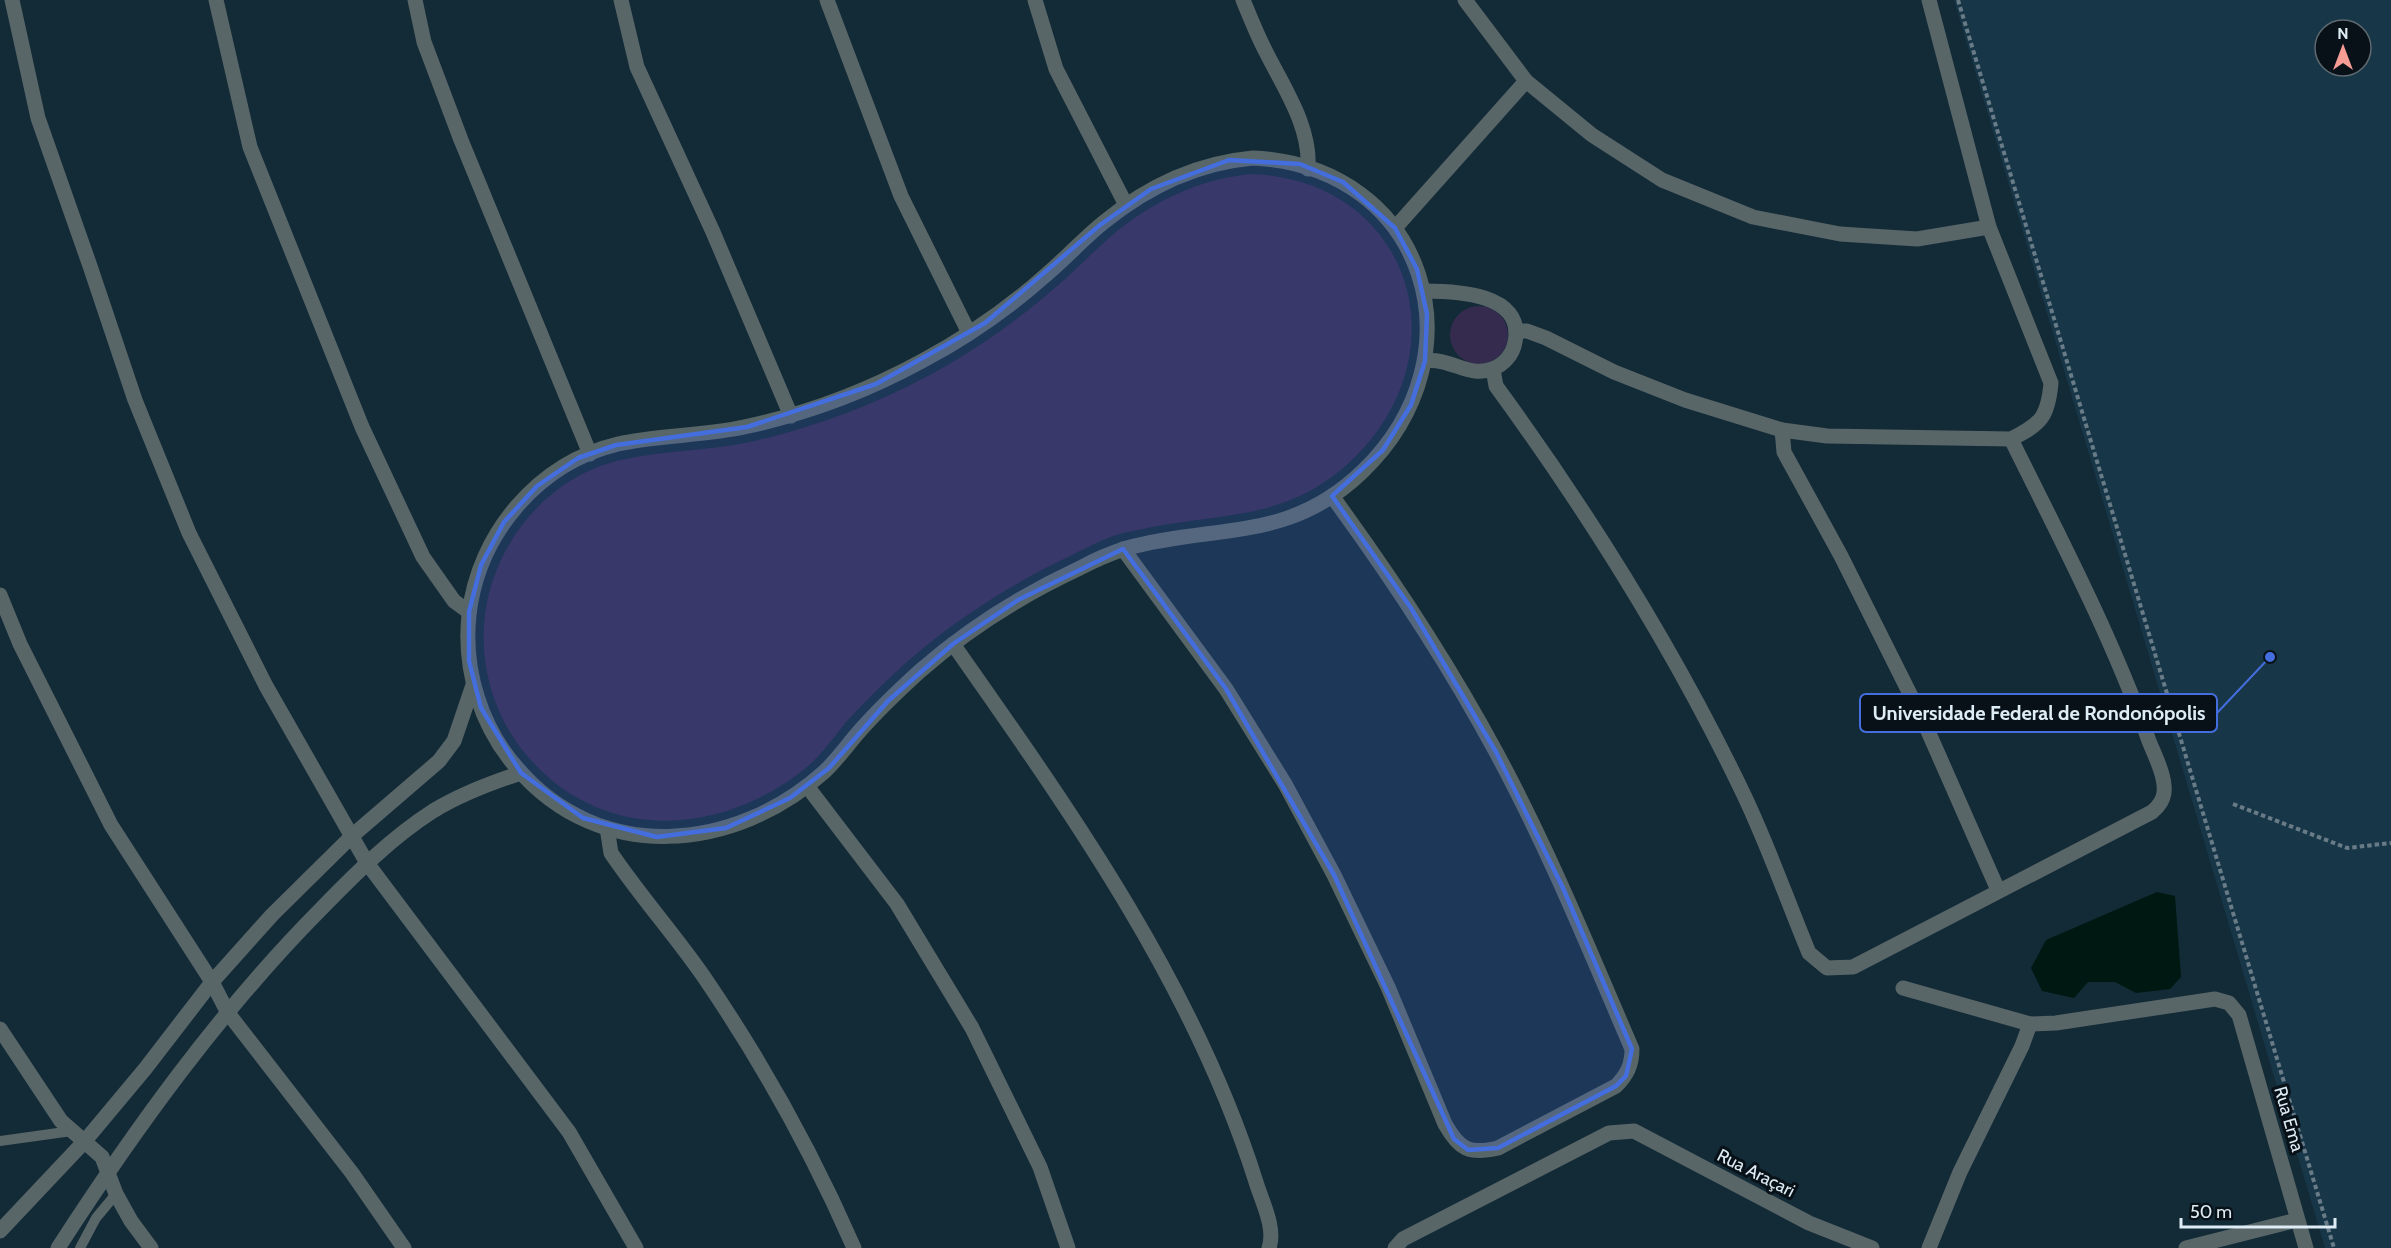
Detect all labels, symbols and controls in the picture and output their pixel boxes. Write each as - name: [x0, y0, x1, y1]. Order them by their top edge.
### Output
- north arrow: [2313, 18, 2373, 78]
- text: N: [2337, 24, 2349, 43]
- callout: Universidade Federal de Rondonópolis: [1860, 694, 2217, 732]
- text: Universidade Federal de Rondonópolis: [1873, 701, 2205, 725]
- street label: Rua Ema: [2269, 1084, 2309, 1155]
- street label: Rua Araçari: [1713, 1144, 1799, 1202]
- scale bar: [2181, 1191, 2336, 1229]
- text: 50 m: [2190, 1201, 2232, 1223]

